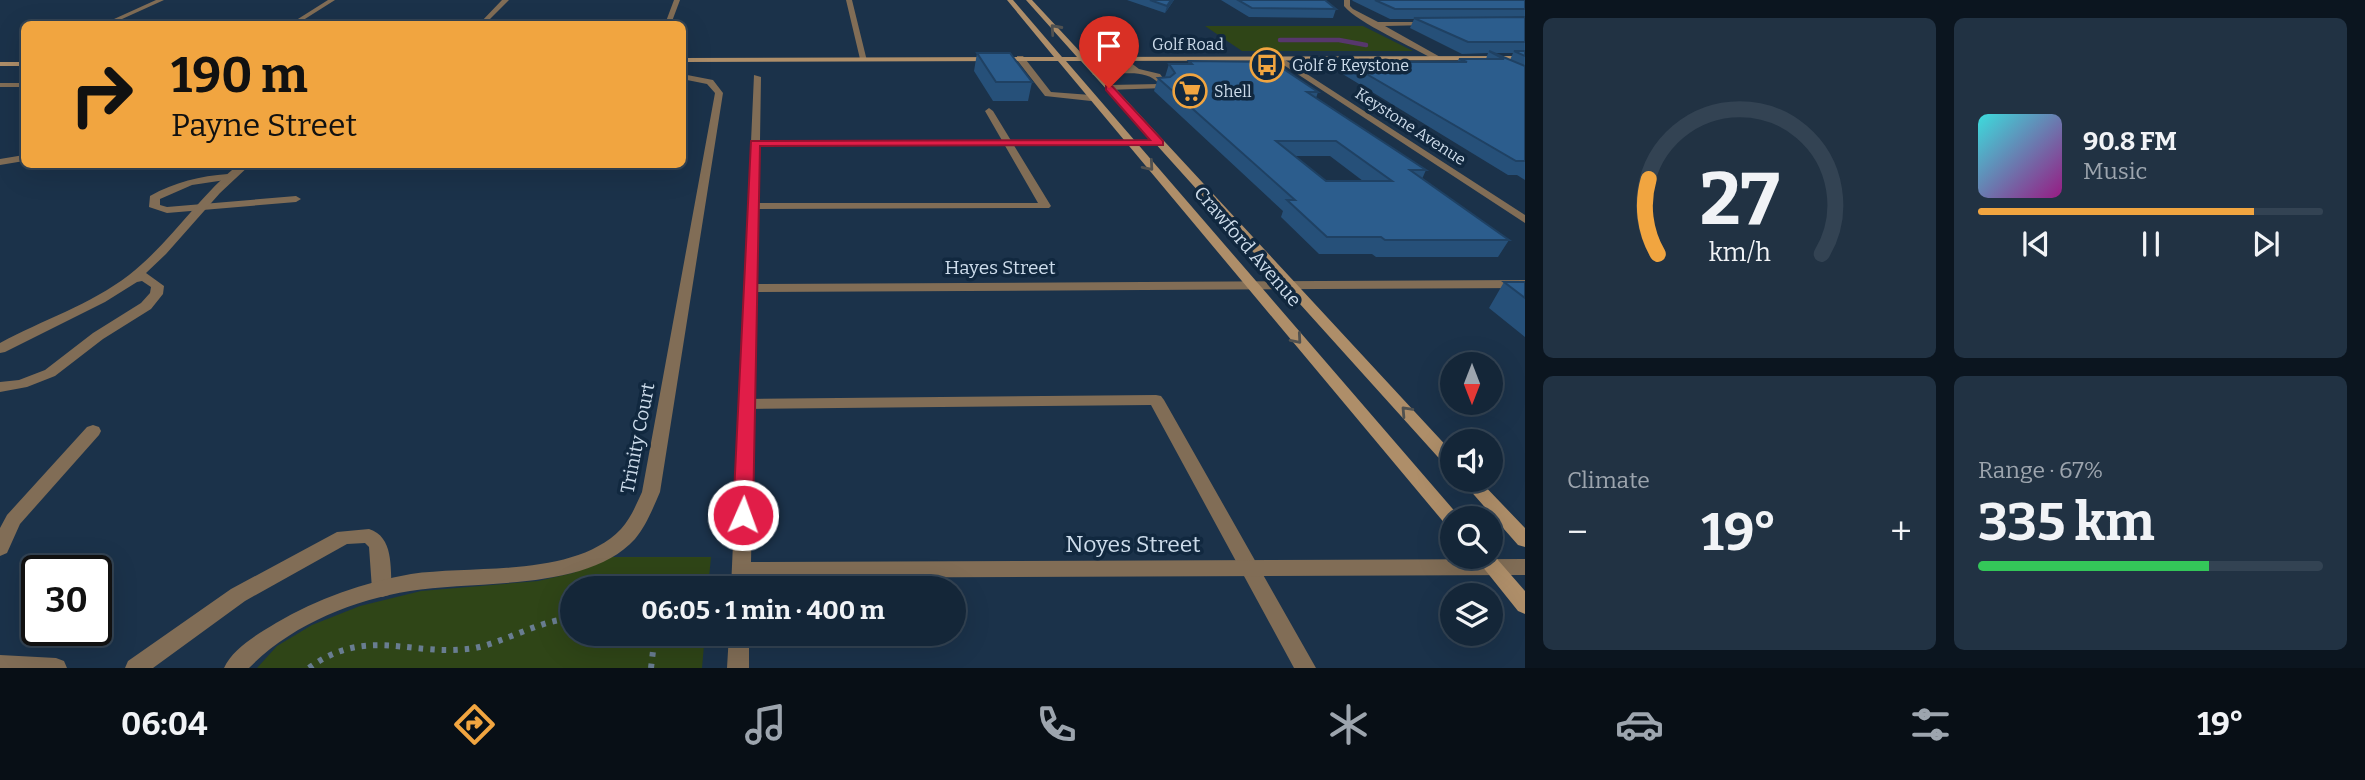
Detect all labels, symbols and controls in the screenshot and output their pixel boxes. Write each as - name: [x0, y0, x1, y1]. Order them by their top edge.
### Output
- pin: [1079, 16, 1139, 88]
- one-way arrow: [1051, 24, 1063, 37]
- icon: arrive: [1090, 27, 1128, 65]
- street label: Golf Road: [1152, 35, 1224, 54]
- text: 190 m: [171, 46, 308, 105]
- bus stop icon: Golf & Keystone: [1248, 46, 1286, 84]
- icon: right: [56, 49, 147, 140]
- place label: Golf & Keystone: [1292, 56, 1409, 75]
- supermarket icon: Shell: [1171, 72, 1209, 110]
- place label: Shell: [1214, 82, 1252, 101]
- street label: Keystone Avenue: [1352, 84, 1470, 169]
- text: Payne Street: [171, 106, 357, 144]
- text: 90.8 FM: [2083, 126, 2177, 157]
- one-way arrow: [1141, 157, 1153, 170]
- text: 27: [1700, 157, 1779, 244]
- text: Music: [2083, 157, 2147, 185]
- street label: Crawford Avenue: [1189, 182, 1306, 311]
- icon: previous: [2017, 225, 2055, 263]
- icon: pause: [2132, 225, 2170, 263]
- icon: next: [2247, 225, 2285, 263]
- text: km/h: [1709, 238, 1771, 268]
- street label: Hayes Street: [944, 256, 1056, 279]
- one-way arrow: [1289, 330, 1301, 343]
- north arrow: [1440, 352, 1503, 415]
- map controls: [1440, 352, 1503, 646]
- street label: Trinity Court: [615, 381, 660, 495]
- one-way arrow: [1402, 406, 1415, 419]
- button: sound: [1440, 429, 1503, 492]
- text: Range · 67%: [1978, 456, 2103, 484]
- text: Climate: [1567, 466, 1650, 494]
- position arrow: [706, 478, 780, 552]
- text: 335 km: [1978, 491, 2155, 554]
- text: 19°: [1701, 501, 1777, 564]
- button: search: [1440, 506, 1503, 569]
- text: −: [1567, 509, 1588, 555]
- text: +: [1890, 509, 1912, 555]
- street label: Noyes Street: [1065, 530, 1201, 558]
- speed limit sign: 30: [21, 555, 112, 646]
- button: layers: [1440, 583, 1503, 646]
- text: 06:05 · 1 min · 400 m: [641, 595, 885, 626]
- icon: directions: [450, 700, 499, 749]
- icon: music: [741, 700, 790, 749]
- icon: phone: [1032, 700, 1081, 749]
- icon: climate: [1324, 700, 1373, 749]
- icon: car: [1615, 700, 1664, 749]
- icon: filters: [1906, 700, 1955, 749]
- text: 06:04: [121, 705, 208, 743]
- text: 19°: [2197, 705, 2244, 743]

